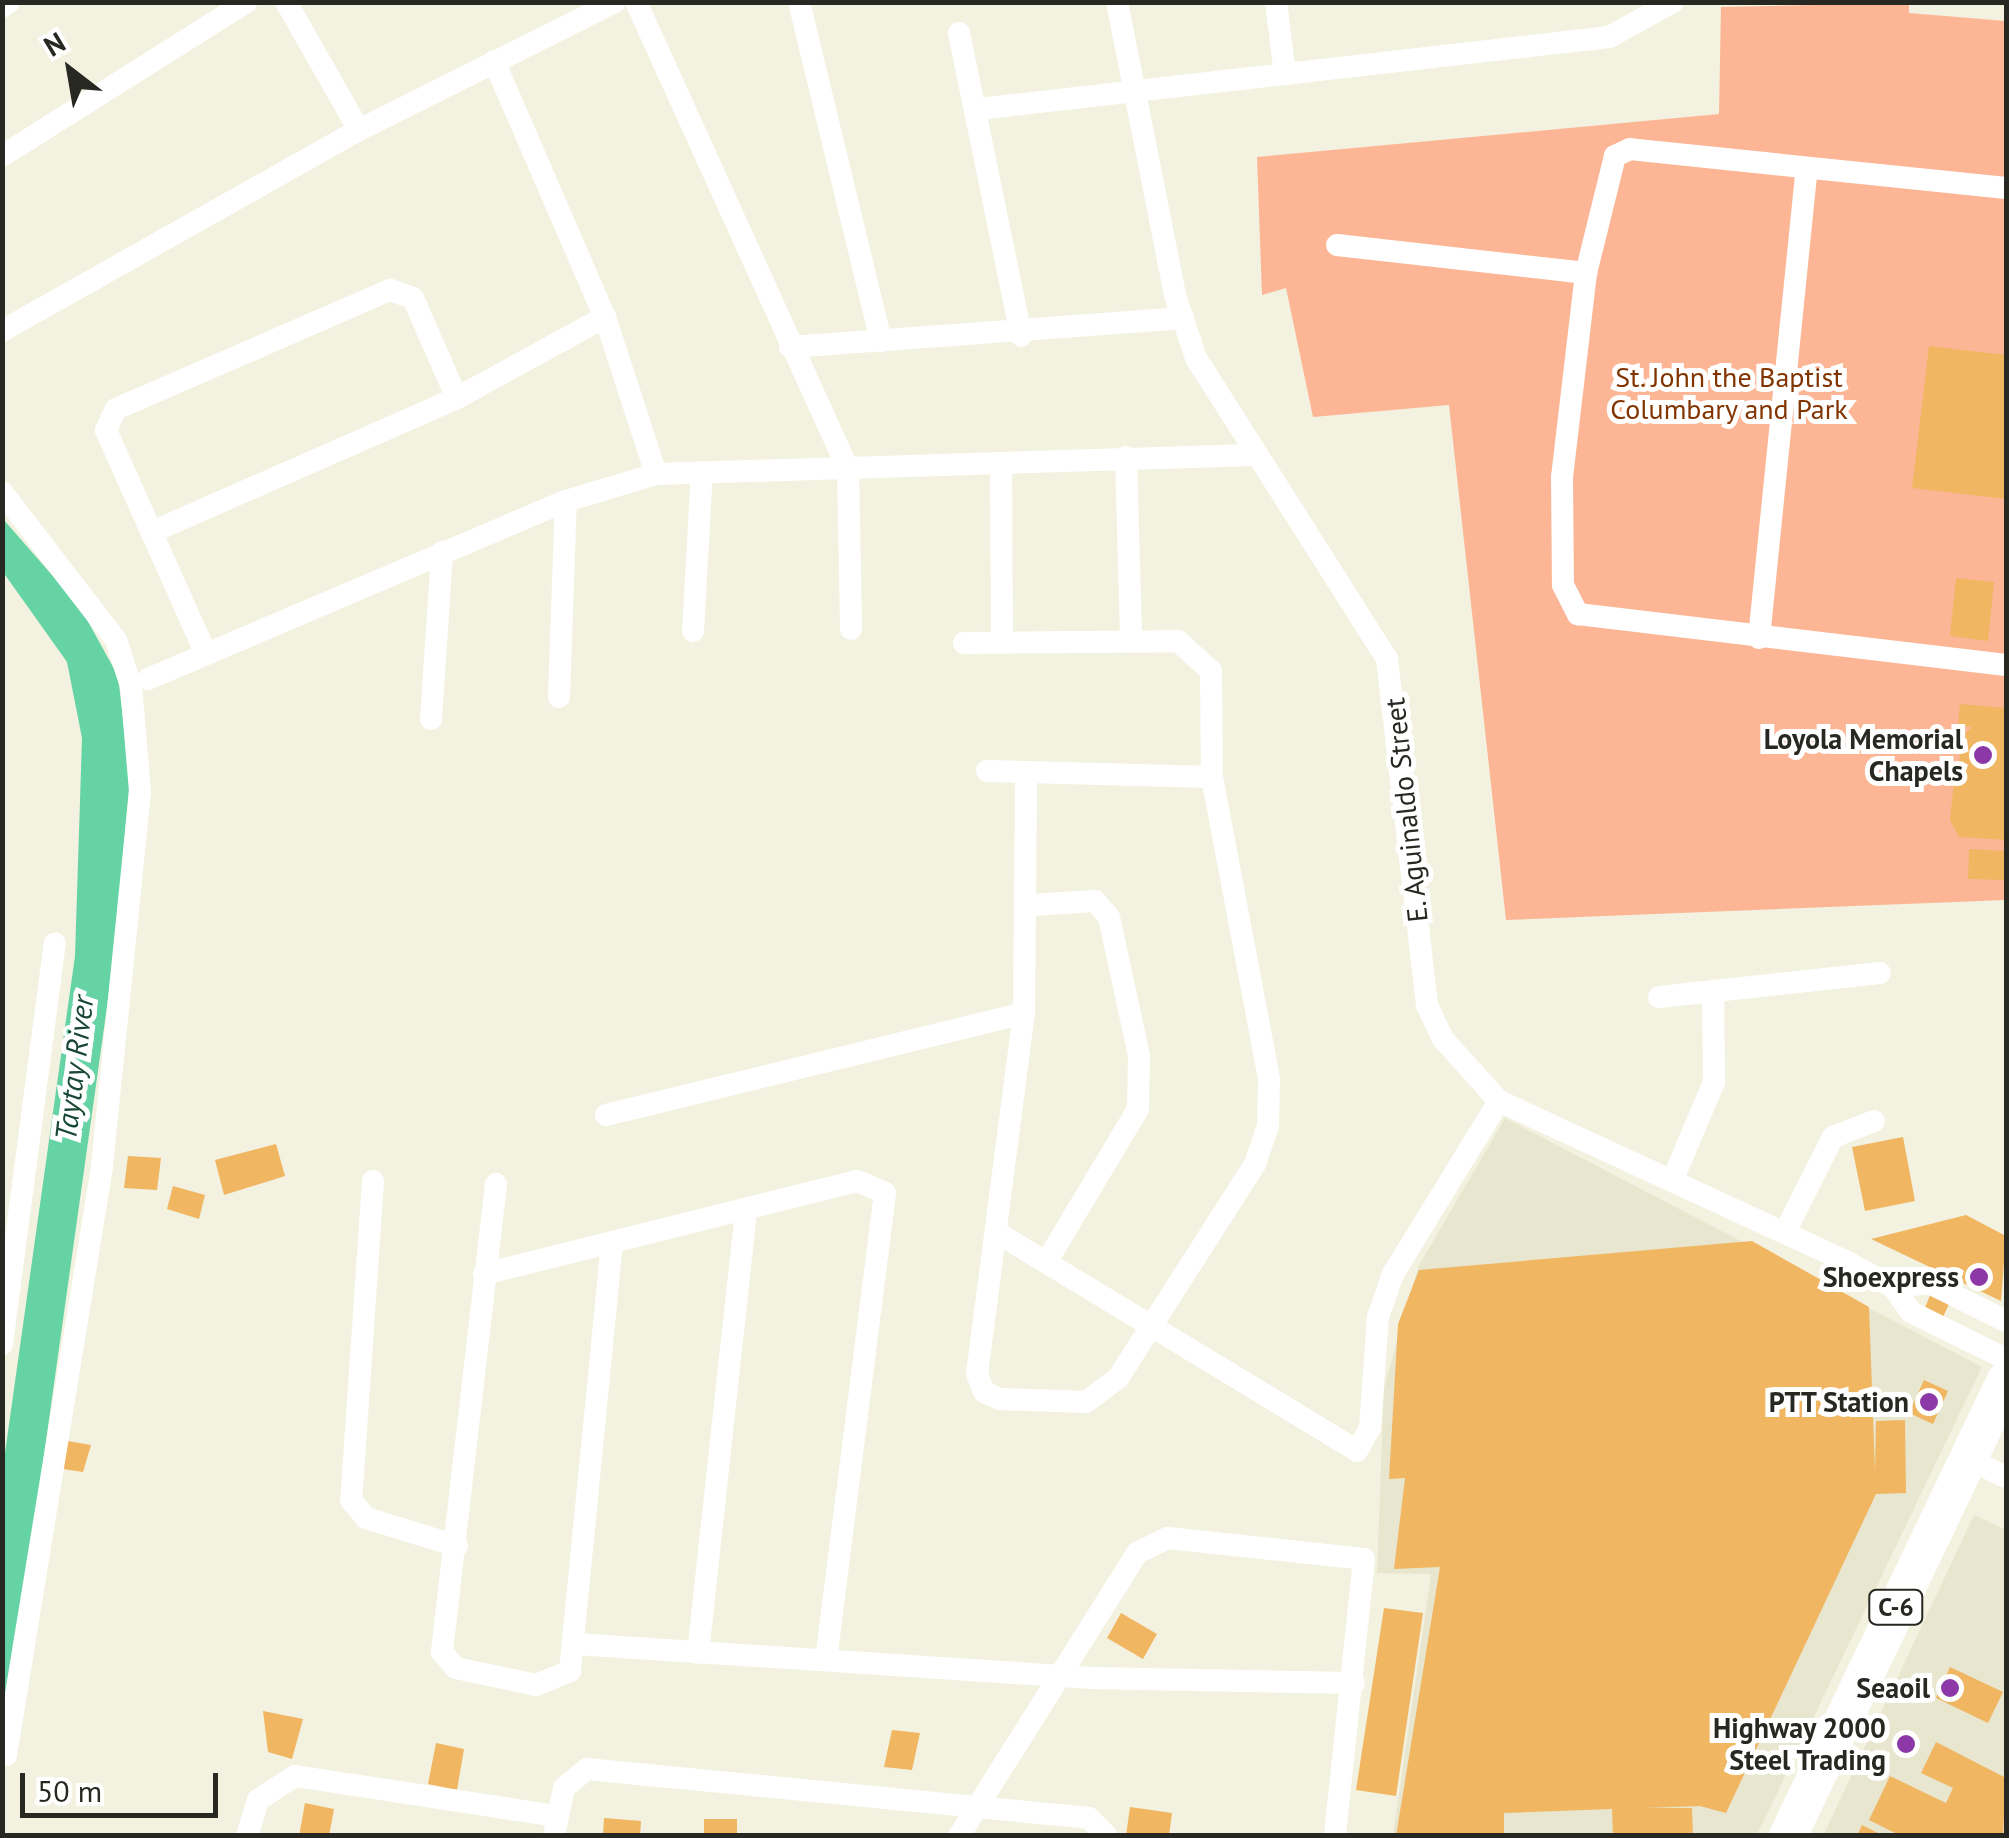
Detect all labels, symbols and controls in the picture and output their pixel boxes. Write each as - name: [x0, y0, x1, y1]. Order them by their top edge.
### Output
- north arrow: [20, 20, 120, 120]
- text: N: [37, 23, 72, 64]
- park label: St. John the Baptist Columbary and Park: [1610, 360, 1848, 426]
- street label: E. Aguinaldo Street: [1377, 695, 1435, 925]
- place label: Loyola Memorial Chapels: [1764, 722, 1963, 788]
- marker: Loyola Memorial Chapels: [1972, 744, 1994, 766]
- water label: Taytay River: [47, 993, 101, 1143]
- place label: Shoexpress: [1823, 1260, 1959, 1294]
- marker: Shoexpress: [1968, 1266, 1990, 1288]
- place label: PTT Station: [1768, 1385, 1909, 1419]
- marker: PTT Station: [1918, 1391, 1940, 1413]
- road number: C-6: [1866, 1587, 1926, 1627]
- place label: Seaoil: [1856, 1671, 1930, 1705]
- marker: Seaoil: [1939, 1677, 1961, 1699]
- place label: Highway 2000 Steel Trading: [1712, 1711, 1886, 1777]
- marker: Highway 2000 Steel Trading: [1895, 1733, 1917, 1755]
- scale bar: [25, 1753, 222, 1815]
- text: 50 m: [37, 1771, 102, 1810]

